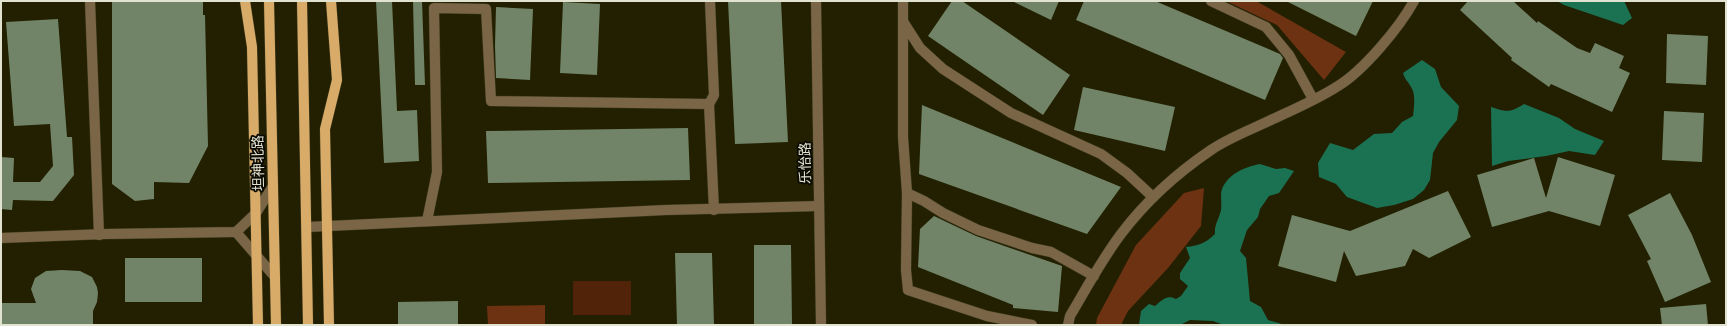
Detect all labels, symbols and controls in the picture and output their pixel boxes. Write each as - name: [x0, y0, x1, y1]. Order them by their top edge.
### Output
- street label: 坦神北路: [249, 135, 267, 191]
- street label: 乐怡路: [796, 142, 814, 184]

